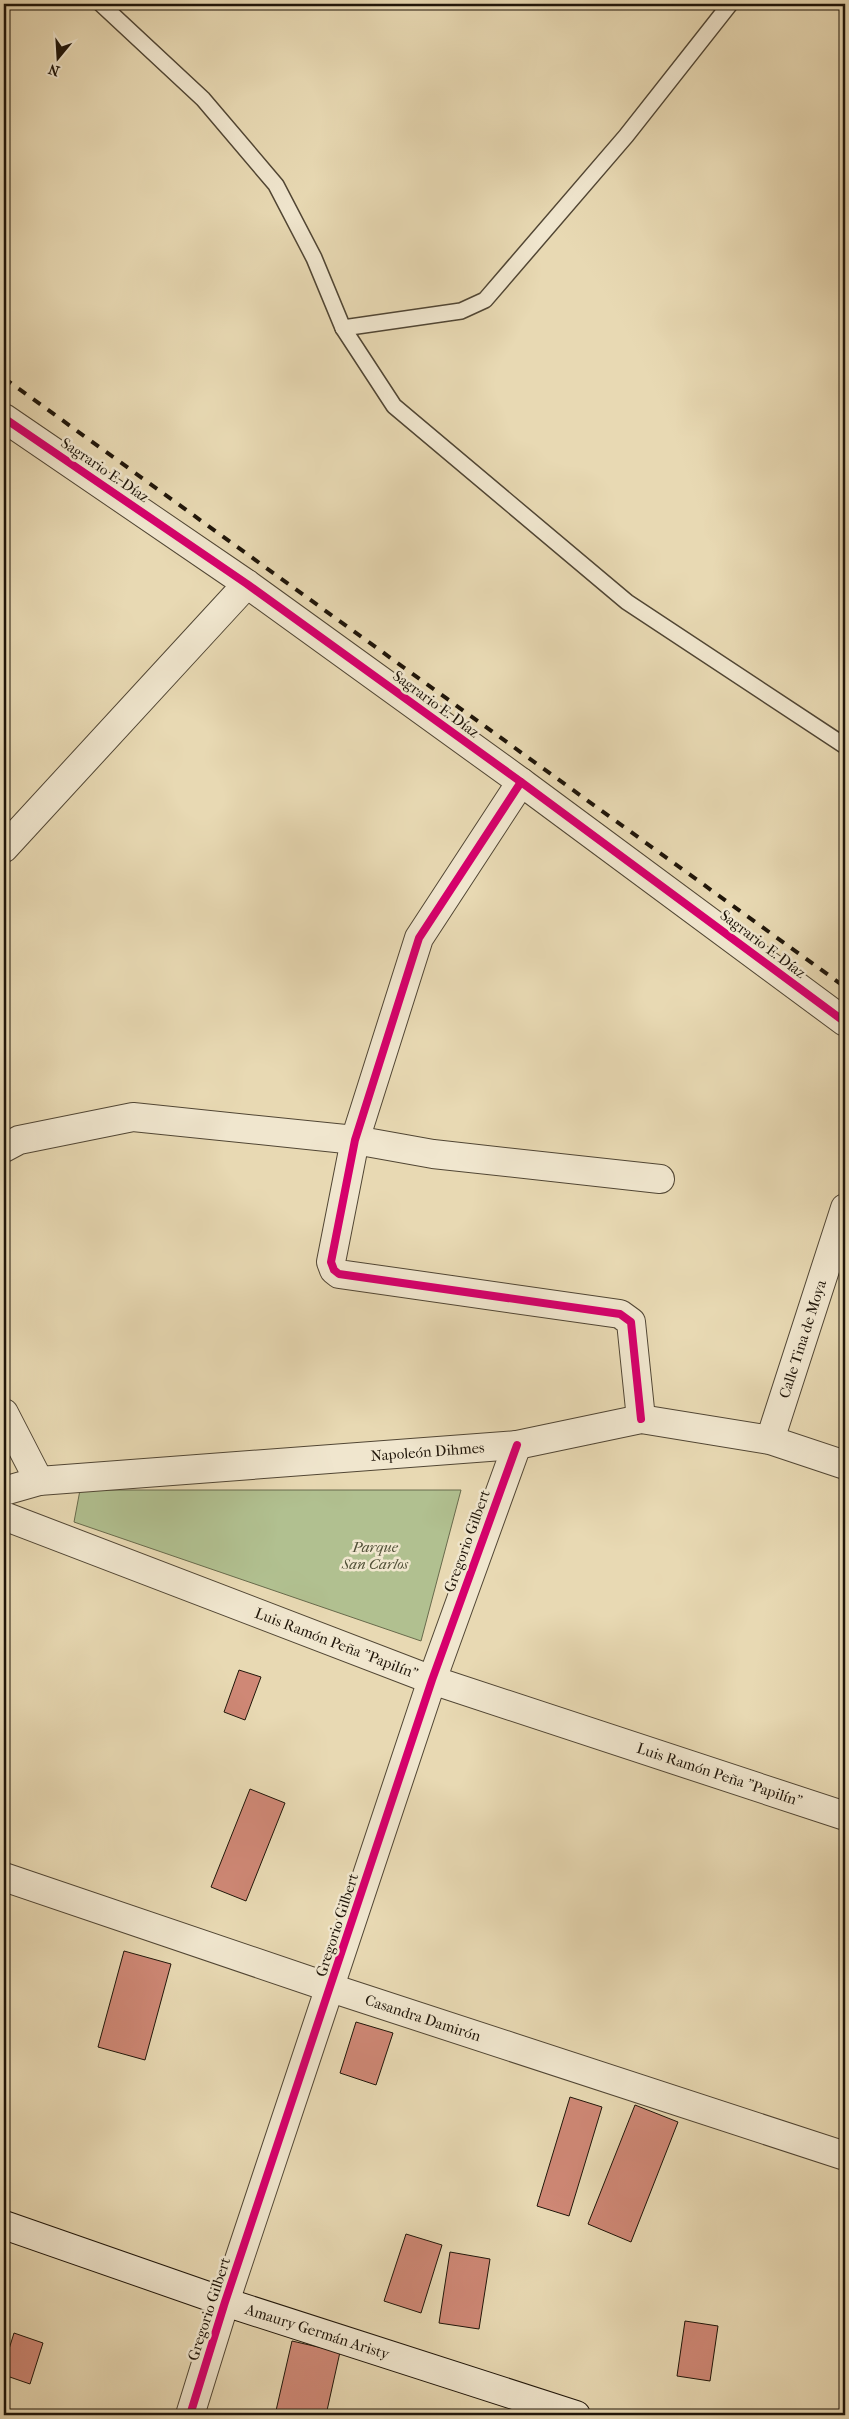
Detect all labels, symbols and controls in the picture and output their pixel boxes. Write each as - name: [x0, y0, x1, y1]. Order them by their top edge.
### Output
- north arrow: [32, 32, 82, 82]
- text: N: [46, 60, 62, 80]
- street label: Sagrario E. Díaz: [58, 434, 153, 506]
- street label: Sagrario E. Díaz: [389, 667, 483, 742]
- street label: Sagrario E. Díaz: [717, 906, 810, 982]
- street label: Calle Tina de Moya: [775, 1277, 830, 1401]
- street label: Napoleón Dihmes: [370, 1438, 486, 1465]
- street label: Gregorio Gilbert: [440, 1487, 494, 1595]
- park label: Parque San Carlos: [341, 1538, 409, 1573]
- street label: Luis Ramón Peña "Papilín": [252, 1604, 421, 1683]
- street label: Luis Ramón Peña "Papilín": [635, 1739, 805, 1810]
- street label: Gregorio Gilbert: [312, 1870, 362, 1979]
- street label: Casandra Damirón: [363, 1991, 483, 2045]
- street label: Gregorio Gilbert: [184, 2254, 234, 2363]
- street label: Amaury Germán Aristy: [242, 2300, 393, 2364]

